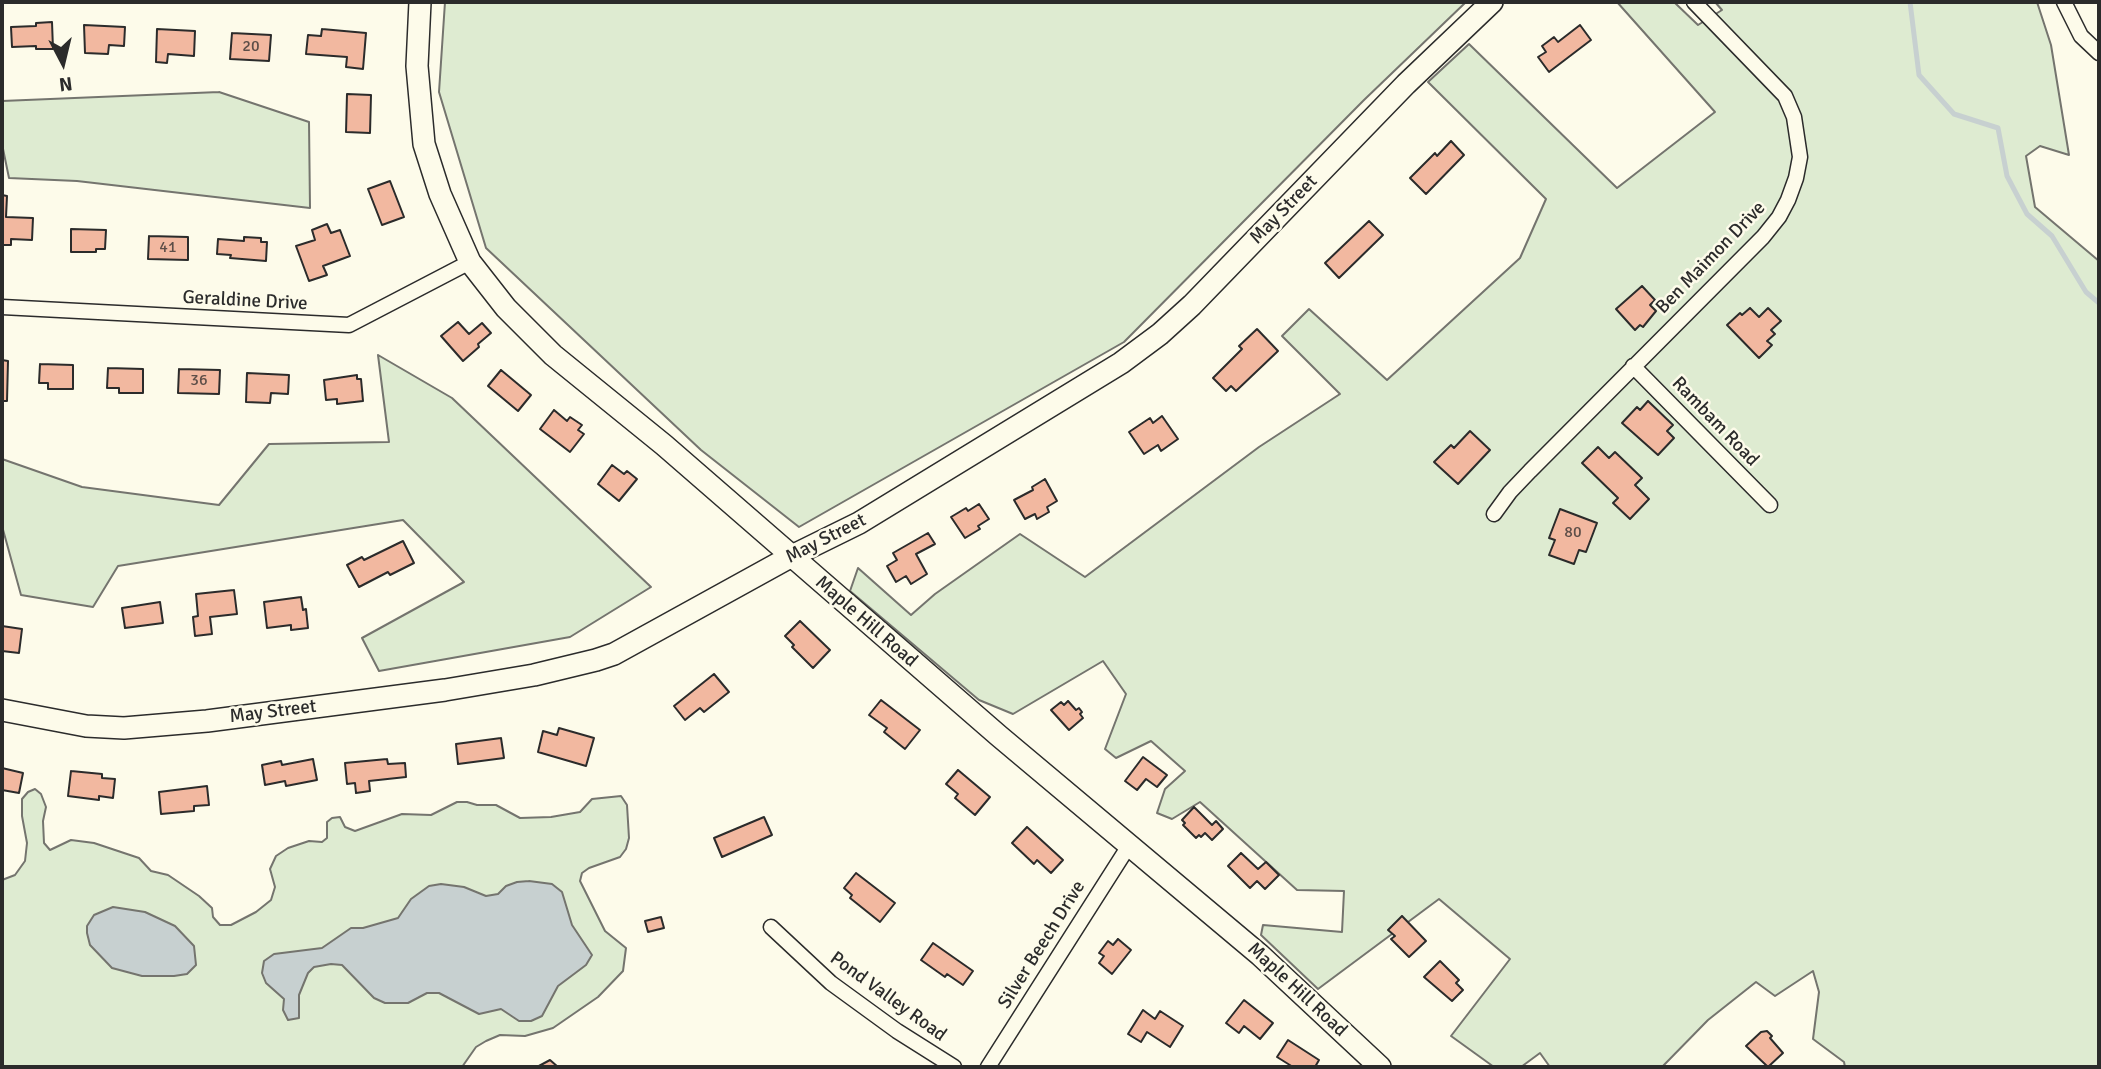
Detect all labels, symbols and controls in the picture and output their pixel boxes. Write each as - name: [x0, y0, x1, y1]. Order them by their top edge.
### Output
- north arrow: [28, 28, 98, 98]
- house number: 20: [242, 37, 260, 57]
- text: N: [58, 71, 74, 97]
- street label: May Street: [1245, 171, 1323, 249]
- street label: Ben Maimon Drive: [1651, 197, 1771, 319]
- house number: 41: [159, 238, 177, 258]
- street label: Geraldine Drive: [182, 286, 308, 316]
- house number: 36: [190, 371, 208, 391]
- street label: Rambam Road: [1667, 372, 1763, 472]
- street label: May Street: [782, 509, 870, 569]
- house number: 80: [1564, 523, 1582, 543]
- street label: Maple Hill Road: [810, 571, 922, 673]
- street label: May Street: [228, 695, 318, 729]
- street label: Silver Beech Drive: [993, 877, 1091, 1013]
- street label: Maple Hill Road: [1242, 938, 1352, 1042]
- street label: Pond Valley Road: [825, 947, 951, 1047]

